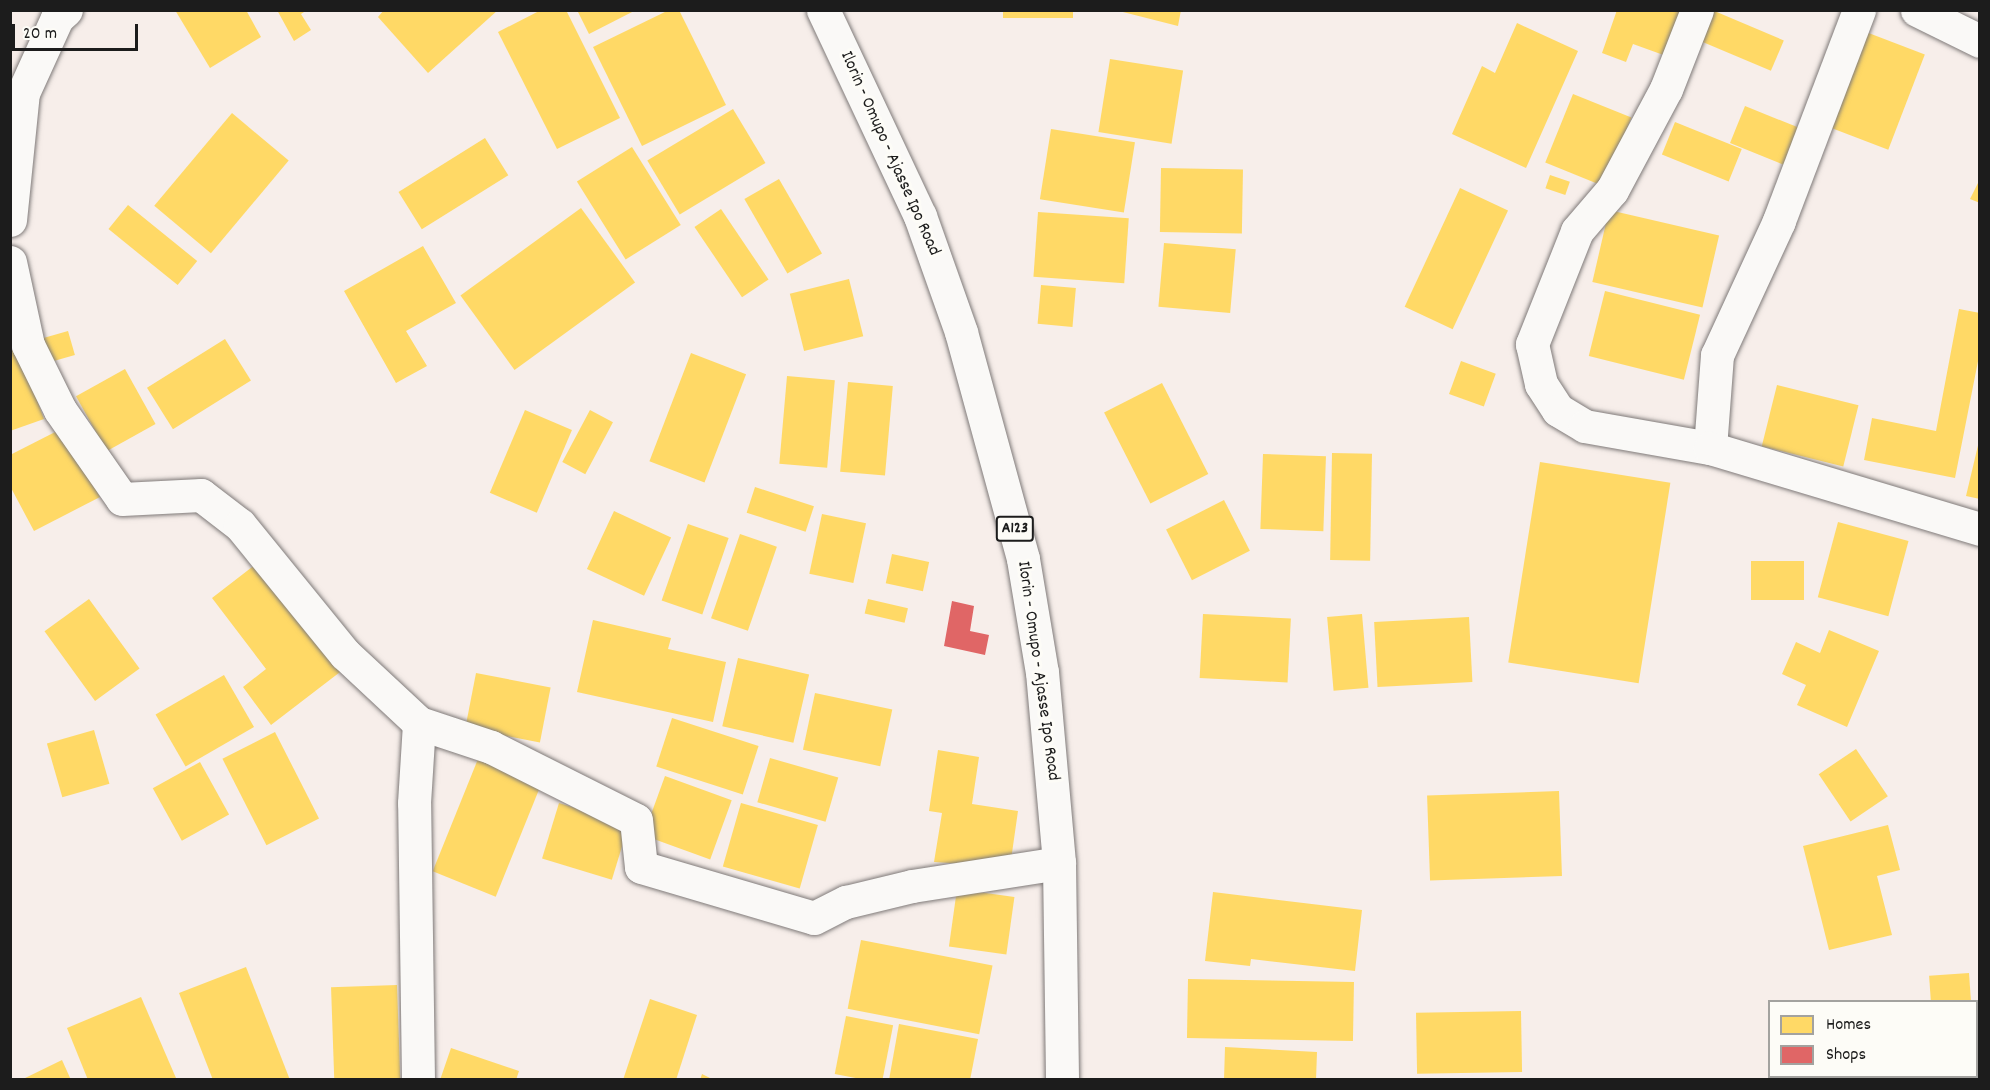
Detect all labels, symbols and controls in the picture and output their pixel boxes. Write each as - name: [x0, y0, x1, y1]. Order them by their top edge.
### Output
- scale bar: [15, 12, 141, 50]
- text: 20 m: [23, 22, 57, 47]
- street label: Ilorin - Omupo - Ajasse Ipo Road: [834, 48, 944, 260]
- road number: A123: [996, 516, 1034, 542]
- street label: Ilorin - Omupo - Ajasse Ipo Road: [1011, 560, 1063, 782]
- legend: [1768, 1000, 1978, 1078]
- text: Homes: [1826, 1013, 1871, 1038]
- text: Shops: [1826, 1043, 1866, 1068]

